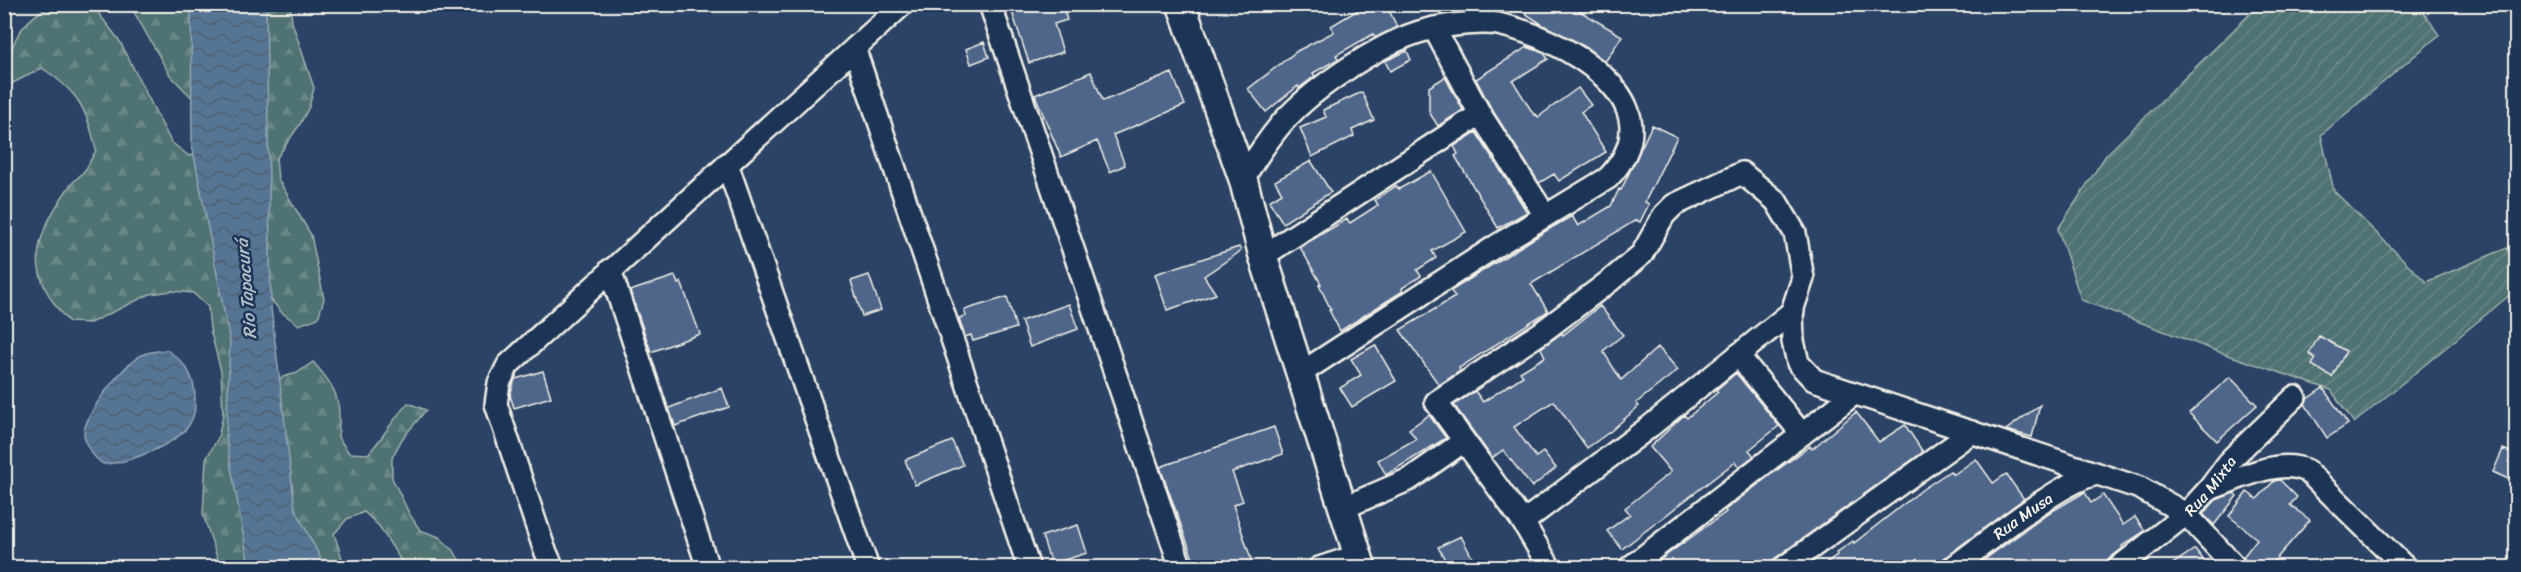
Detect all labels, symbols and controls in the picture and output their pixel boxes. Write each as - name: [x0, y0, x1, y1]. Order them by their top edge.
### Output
- water label: Rio Tapacurá: [225, 235, 266, 340]
- street label: Rua Mixta: [2176, 449, 2244, 523]
- street label: Rua Musa: [1986, 484, 2059, 547]

